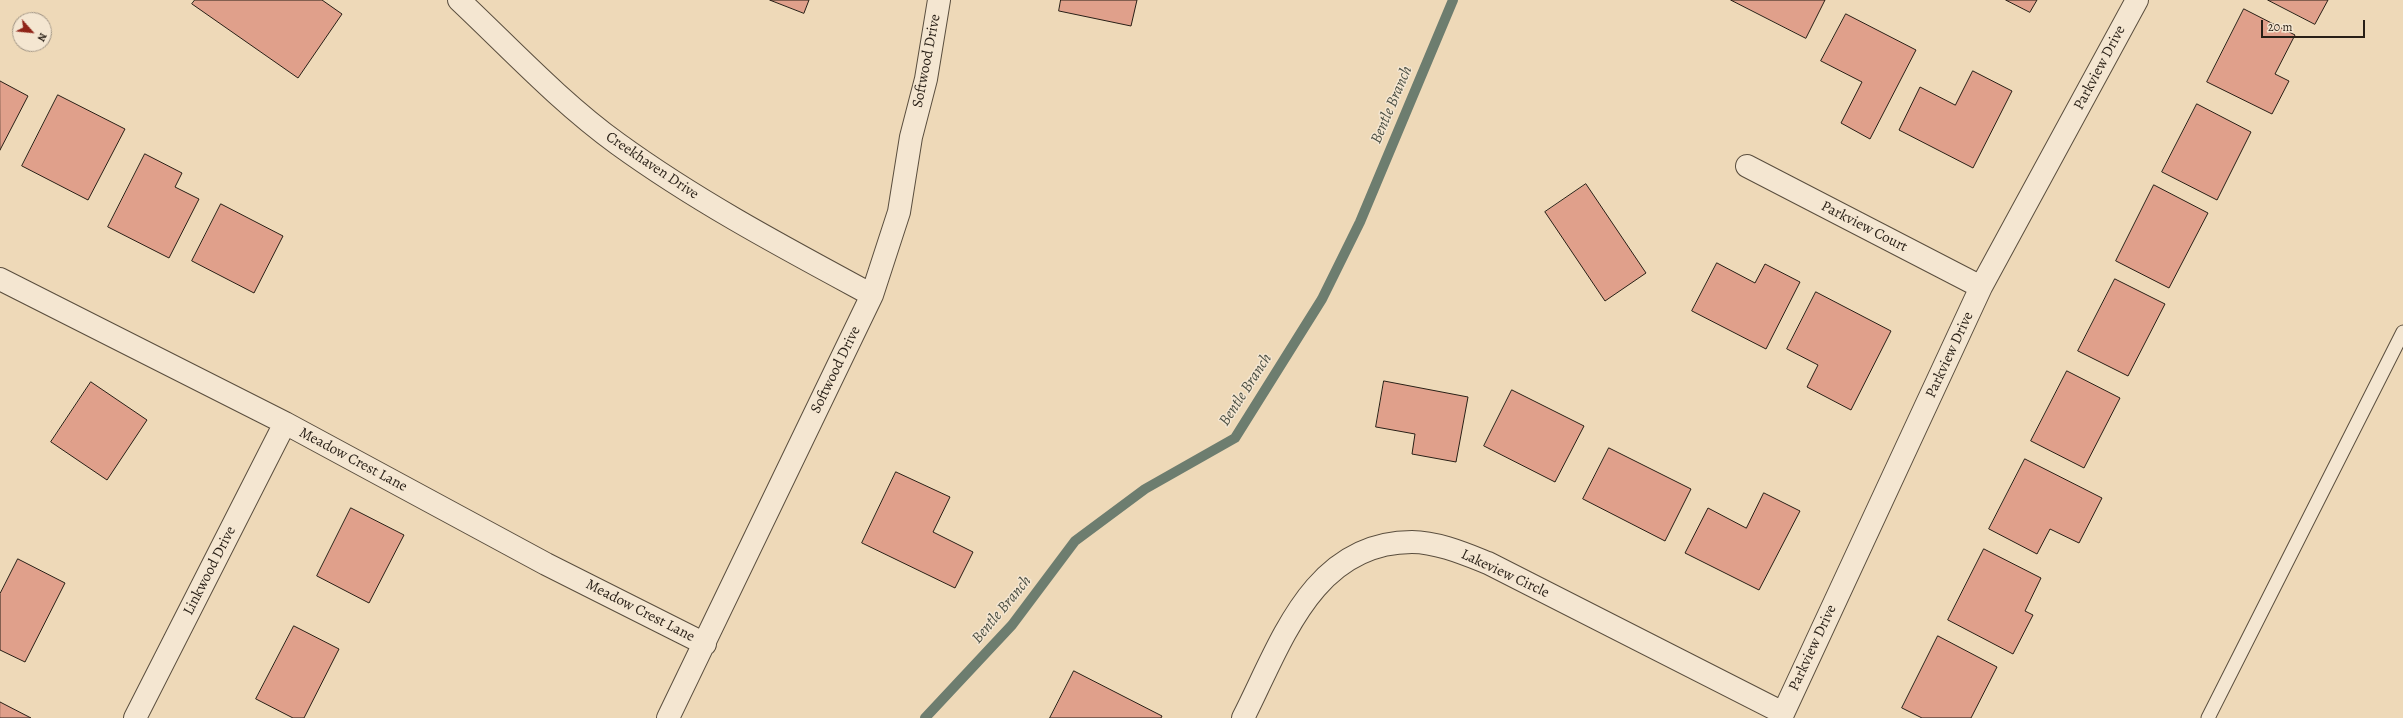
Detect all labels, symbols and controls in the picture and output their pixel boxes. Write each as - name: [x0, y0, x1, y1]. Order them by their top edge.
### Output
- north arrow: [12, 12, 52, 52]
- scale bar: [2263, 12, 2367, 38]
- street label: Softwood Drive: [909, 13, 945, 109]
- text: 20 m: [2268, 19, 2292, 35]
- street label: Parkview Drive: [2070, 23, 2130, 113]
- text: N: [34, 30, 51, 44]
- water label: Bentle Branch: [1367, 63, 1417, 147]
- street label: Creekhaven Drive: [602, 128, 702, 204]
- street label: Parkview Court: [1818, 197, 1910, 257]
- street label: Parkview Drive: [1922, 309, 1978, 401]
- street label: Softwood Drive: [807, 323, 865, 417]
- water label: Bentle Branch: [1215, 350, 1277, 430]
- street label: Meadow Crest Lane: [296, 424, 410, 496]
- street label: Linkwood Drive: [180, 523, 240, 619]
- street label: Lakeview Circle: [1458, 546, 1552, 602]
- water label: Bentle Branch: [968, 572, 1036, 648]
- street label: Meadow Crest Lane: [583, 576, 697, 646]
- street label: Parkview Drive: [1785, 602, 1841, 694]

